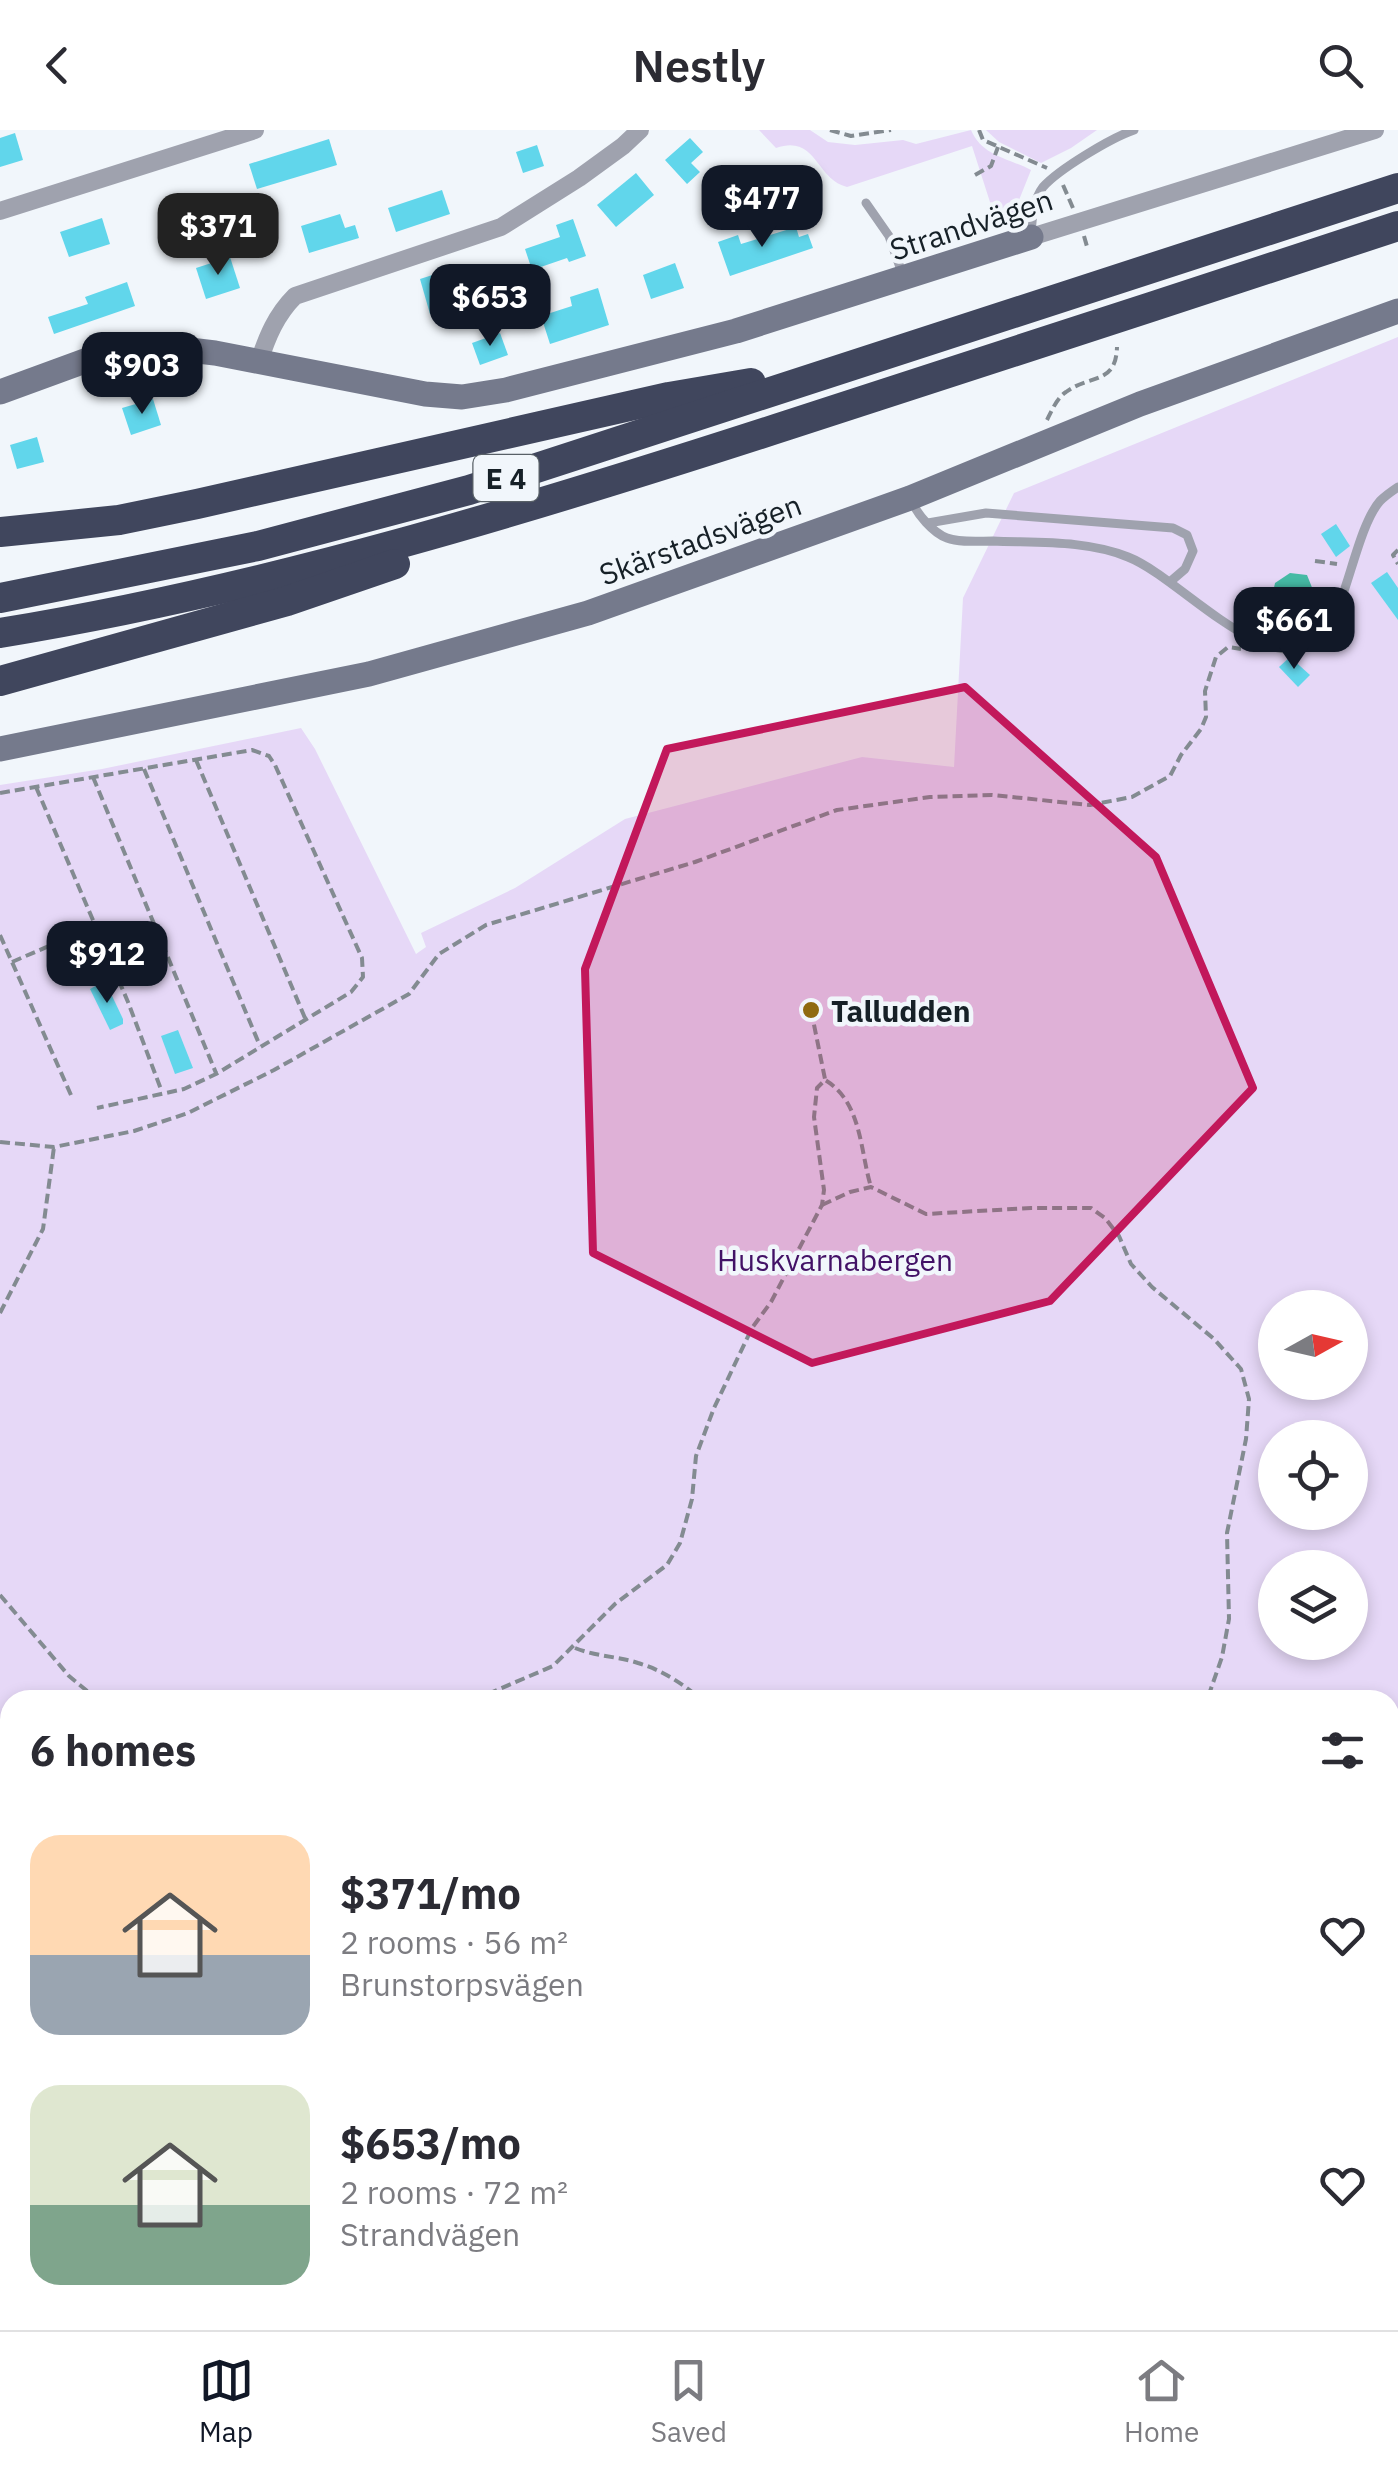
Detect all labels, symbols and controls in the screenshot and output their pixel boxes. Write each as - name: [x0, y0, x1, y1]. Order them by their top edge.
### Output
- text: Nestly: [633, 36, 765, 94]
- icon: back: [30, 38, 85, 93]
- icon: search: [1313, 38, 1368, 93]
- pin: $477: [703, 165, 821, 250]
- text: $477: [724, 176, 800, 218]
- street label: Strandvägen: [885, 179, 1057, 269]
- pin: $371: [159, 193, 277, 278]
- text: $371: [180, 204, 256, 246]
- pin: $653: [431, 264, 549, 349]
- text: $653: [452, 275, 528, 317]
- pin: $903: [83, 332, 201, 417]
- text: $903: [104, 343, 180, 385]
- road number: E 4: [474, 455, 538, 501]
- street label: Skärstadsvägen: [594, 484, 806, 594]
- pin: $661: [1235, 587, 1353, 672]
- text: $661: [1256, 598, 1332, 640]
- pin: $912: [48, 921, 166, 1006]
- text: $912: [69, 932, 145, 974]
- place label: Talludden: [831, 991, 971, 1030]
- marker: Talludden: [800, 999, 822, 1021]
- park label: Huskvarnabergen: [717, 1240, 953, 1279]
- north arrow: [1258, 1290, 1368, 1400]
- map controls: [1258, 1290, 1368, 1660]
- button: locate: [1258, 1420, 1368, 1530]
- button: layers: [1258, 1550, 1368, 1660]
- text: 6 homes: [30, 1723, 196, 1778]
- icon: filters: [1315, 1723, 1370, 1778]
- text: $371/mo: [340, 1866, 521, 1921]
- icon: home: [110, 1875, 230, 1995]
- icon: heart: [1315, 1908, 1370, 1963]
- text: 2 rooms · 56 m²: [340, 1921, 568, 1963]
- text: Brunstorpsvägen: [340, 1963, 584, 2005]
- text: $653/mo: [340, 2116, 521, 2171]
- icon: home: [110, 2125, 230, 2245]
- icon: heart: [1315, 2158, 1370, 2213]
- text: 2 rooms · 72 m²: [340, 2171, 568, 2213]
- text: Strandvägen: [340, 2213, 520, 2255]
- tab: Map: [199, 2353, 254, 2450]
- tab: Saved: [651, 2353, 727, 2450]
- tab: Home: [1124, 2353, 1199, 2450]

